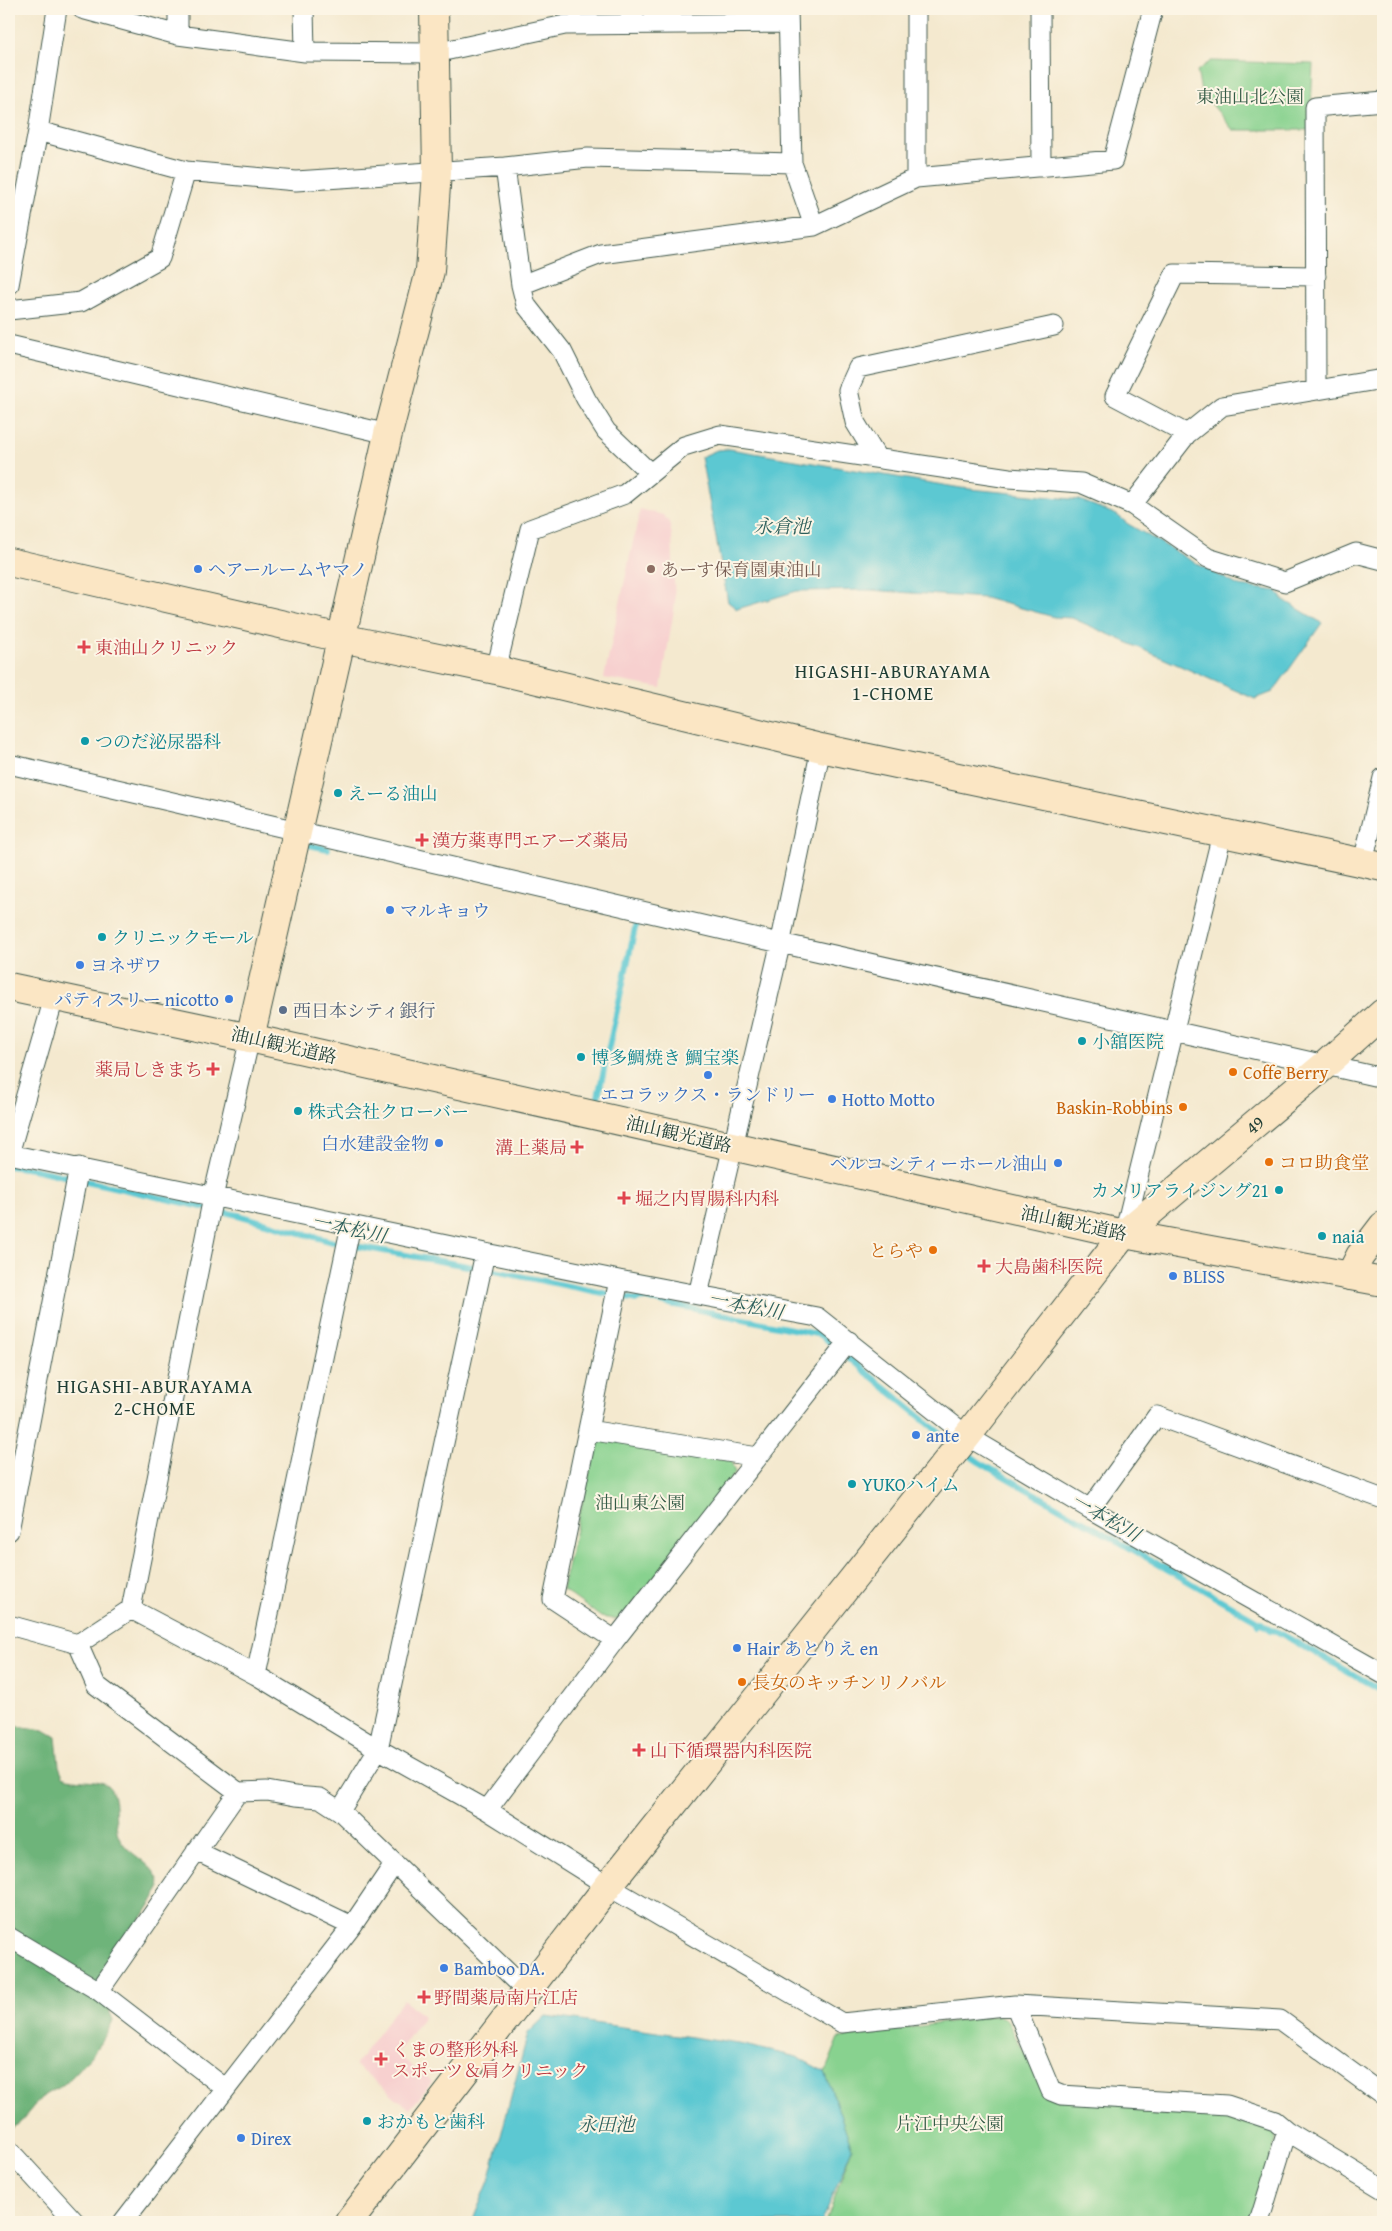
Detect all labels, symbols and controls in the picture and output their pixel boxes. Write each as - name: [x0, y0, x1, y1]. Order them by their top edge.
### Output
- park label: 東油山北公園: [1196, 83, 1304, 110]
- water label: 永倉池: [753, 512, 812, 540]
- place label: ヘアールームヤマノ: [208, 556, 368, 583]
- place label: あーす保育園東油山: [661, 556, 822, 583]
- marker: ヘアールームヤマノ: [192, 563, 204, 575]
- marker: あーす保育園東油山: [645, 563, 657, 575]
- place label: 東油山クリニック: [95, 634, 238, 661]
- marker: 東油山クリニック: [77, 640, 91, 654]
- district label: HIGASHI-ABURAYAMA 1-CHOME: [795, 657, 991, 707]
- place label: つのだ泌尿器科: [95, 728, 221, 755]
- marker: つのだ泌尿器科: [79, 735, 91, 747]
- place label: えーる油山: [348, 780, 438, 807]
- marker: えーる油山: [332, 787, 344, 799]
- place label: 漢方薬専門エアーズ薬局: [432, 827, 629, 854]
- marker: 漢方薬専門エアーズ薬局: [416, 834, 428, 846]
- place label: マルキョウ: [400, 897, 490, 924]
- marker: マルキョウ: [384, 904, 396, 916]
- place label: クリニックモール: [112, 924, 254, 951]
- marker: クリニックモール: [96, 931, 108, 943]
- place label: ヨネザワ: [90, 952, 162, 979]
- marker: ヨネザワ: [74, 959, 86, 971]
- place label: パティスリー nicotto: [54, 986, 219, 1013]
- marker: パティスリー nicotto: [223, 993, 235, 1005]
- place label: 西日本シティ銀行: [293, 997, 436, 1024]
- marker: 西日本シティ銀行: [277, 1004, 289, 1016]
- street label: 油山観光道路: [228, 1020, 340, 1070]
- place label: 小舘医院: [1092, 1028, 1164, 1055]
- marker: 小舘医院: [1076, 1035, 1088, 1047]
- place label: 博多鯛焼き 鯛宝楽: [591, 1044, 739, 1071]
- marker: 博多鯛焼き 鯛宝楽: [575, 1051, 587, 1063]
- place label: 薬局しきまち: [95, 1056, 203, 1083]
- place label: Coffe Berry: [1243, 1059, 1328, 1086]
- marker: 薬局しきまち: [207, 1063, 219, 1075]
- marker: Coffe Berry: [1227, 1066, 1239, 1078]
- marker: エコラックス・ランドリー: [702, 1069, 714, 1081]
- place label: エコラックス・ランドリー: [600, 1081, 816, 1108]
- place label: Hotto Motto: [842, 1086, 935, 1113]
- marker: Hotto Motto: [826, 1093, 838, 1105]
- place label: Baskin-Robbins: [1056, 1094, 1173, 1121]
- place label: 株式会社クローバー: [308, 1098, 469, 1125]
- marker: Baskin-Robbins: [1177, 1101, 1189, 1113]
- marker: 株式会社クローバー: [292, 1105, 304, 1117]
- street label: 油山観光道路: [623, 1109, 735, 1159]
- street label: 49: [1239, 1109, 1270, 1140]
- place label: 白水建設金物: [321, 1130, 429, 1157]
- place label: 溝上薬局: [495, 1134, 567, 1161]
- marker: 白水建設金物: [433, 1137, 445, 1149]
- marker: 溝上薬局: [571, 1141, 583, 1153]
- place label: コロ助食堂: [1279, 1149, 1369, 1176]
- place label: ベルコ シティーホール油山: [830, 1150, 1048, 1177]
- marker: コロ助食堂: [1263, 1156, 1275, 1168]
- marker: ベルコ シティーホール油山: [1052, 1157, 1064, 1169]
- place label: カメリアライジング21: [1091, 1177, 1269, 1204]
- marker: カメリアライジング21: [1273, 1184, 1285, 1196]
- place label: 堀之内胃腸科内科: [635, 1185, 779, 1212]
- marker: 堀之内胃腸科内科: [617, 1191, 631, 1205]
- street label: 油山観光道路: [1018, 1199, 1130, 1247]
- water label: 一本松川: [309, 1206, 391, 1250]
- place label: naia: [1332, 1223, 1365, 1250]
- marker: naia: [1316, 1230, 1328, 1242]
- place label: とらや: [869, 1237, 923, 1264]
- marker: とらや: [927, 1244, 939, 1256]
- place label: 大島歯科医院: [995, 1253, 1103, 1280]
- marker: 大島歯科医院: [977, 1259, 991, 1273]
- place label: BLISS: [1183, 1263, 1225, 1290]
- marker: BLISS: [1167, 1270, 1179, 1282]
- water label: 一本松川: [706, 1284, 788, 1326]
- district label: HIGASHI-ABURAYAMA 2-CHOME: [57, 1372, 253, 1422]
- place label: ante: [926, 1422, 959, 1449]
- marker: ante: [910, 1429, 922, 1441]
- place label: YUKOハイム: [862, 1471, 960, 1498]
- marker: YUKOハイム: [846, 1478, 858, 1490]
- water label: 一本松川: [1066, 1486, 1148, 1549]
- park label: 油山東公園: [595, 1489, 685, 1516]
- place label: Hair あとりえ en: [747, 1635, 878, 1662]
- marker: Hair あとりえ en: [731, 1642, 743, 1654]
- place label: 長女のキッチンリノバル: [752, 1669, 947, 1696]
- marker: 長女のキッチンリノバル: [736, 1676, 748, 1688]
- place label: 山下循環器内科医院: [650, 1737, 812, 1764]
- marker: 山下循環器内科医院: [632, 1743, 646, 1757]
- place label: Bamboo DA.: [454, 1955, 545, 1982]
- marker: Bamboo DA.: [438, 1962, 450, 1974]
- place label: 野間薬局南片江店: [434, 1984, 578, 2011]
- marker: 野間薬局南片江店: [418, 1991, 430, 2003]
- place label: くまの整形外科 スポーツ＆肩クリニック: [392, 2036, 588, 2084]
- marker: くまの整形外科 スポーツ＆肩クリニック: [374, 2052, 388, 2066]
- place label: おかもと歯科: [377, 2108, 485, 2135]
- water label: 永田池: [577, 2110, 636, 2138]
- park label: 片江中央公園: [896, 2110, 1004, 2137]
- marker: おかもと歯科: [361, 2115, 373, 2127]
- place label: Direx: [251, 2125, 292, 2152]
- marker: Direx: [235, 2132, 247, 2144]

